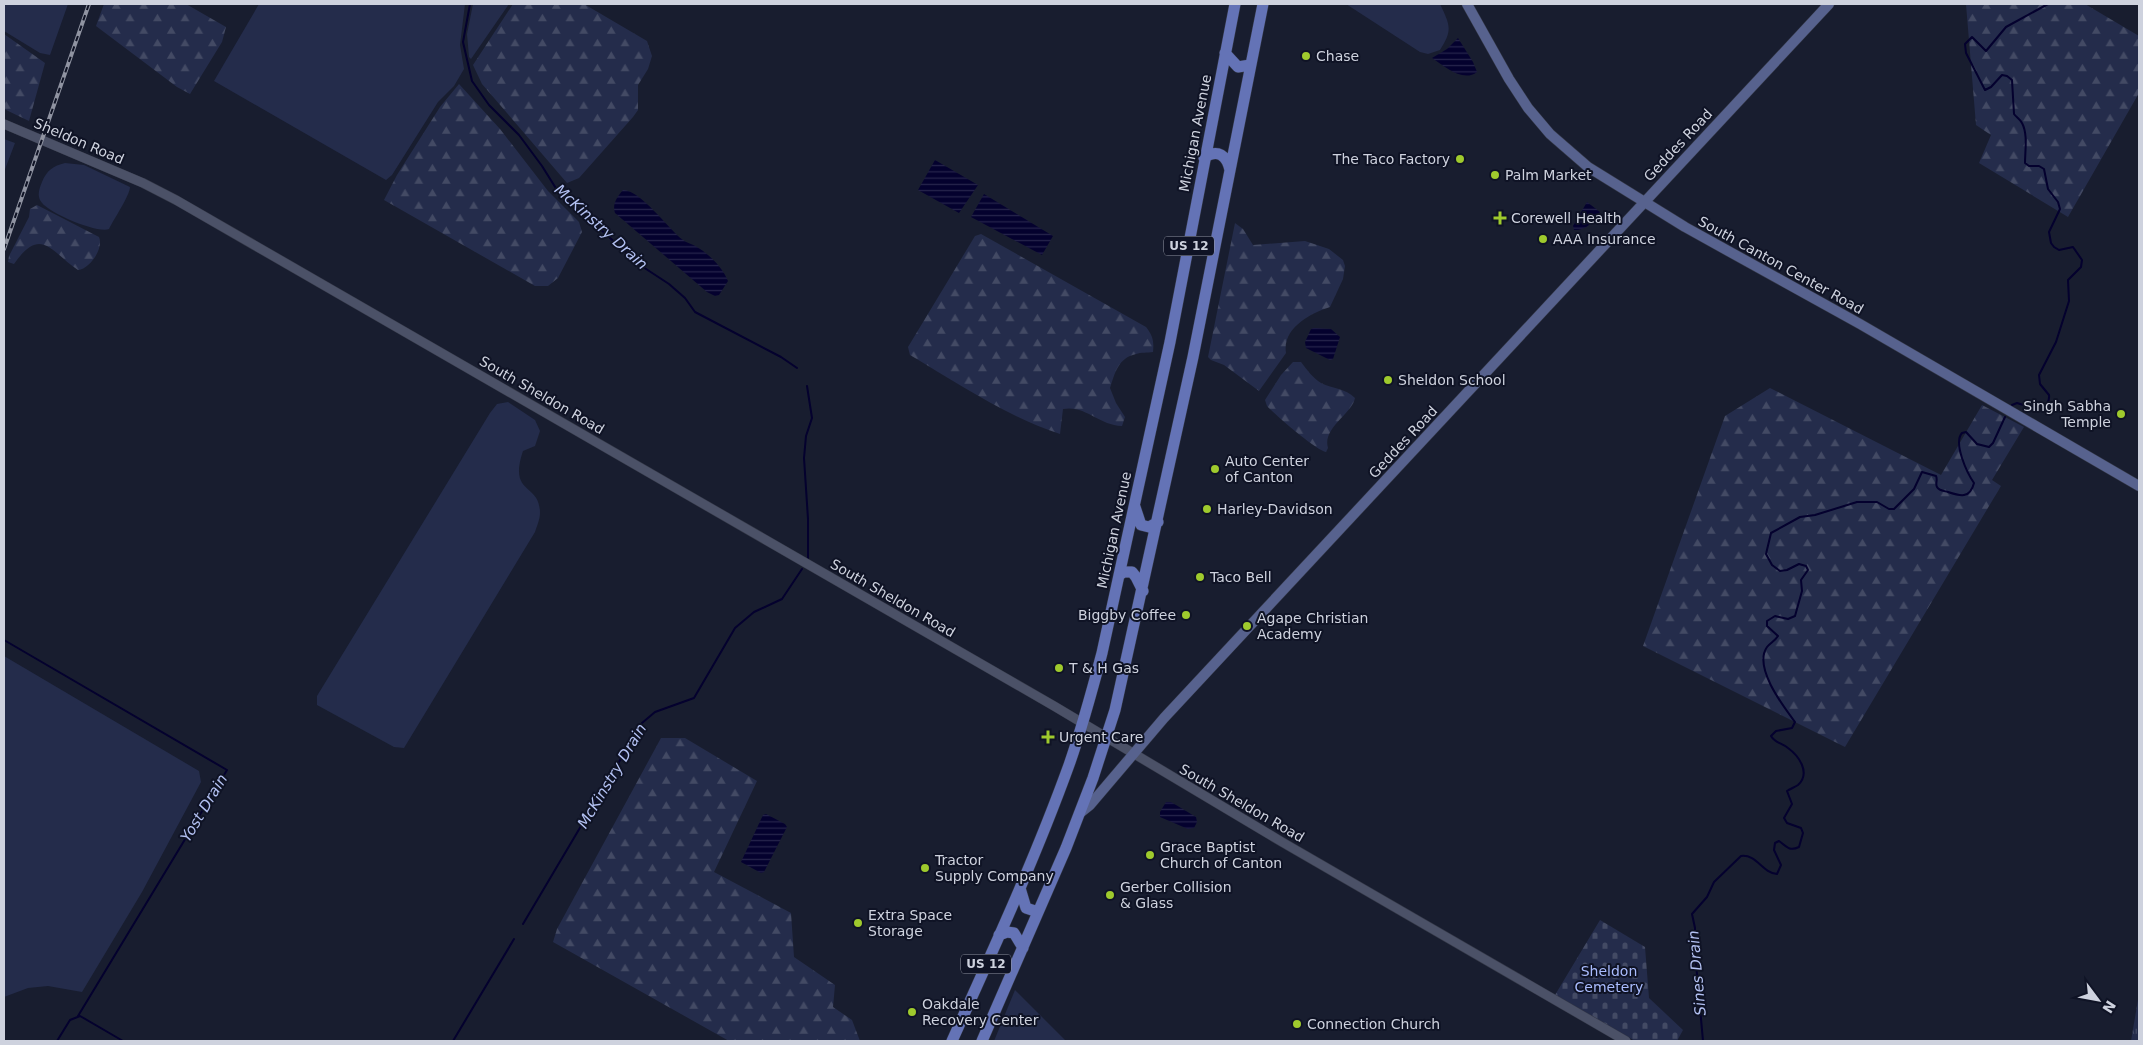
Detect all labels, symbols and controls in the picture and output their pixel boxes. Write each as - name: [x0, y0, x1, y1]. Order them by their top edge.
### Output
- place label: Chase: [1316, 48, 1359, 64]
- marker: Chase: [1300, 50, 1312, 62]
- street label: Michigan Avenue: [1176, 73, 1214, 193]
- street label: Geddes Road: [1641, 106, 1715, 184]
- street label: Sheldon Road: [32, 115, 126, 167]
- place label: The Taco Factory: [1332, 151, 1450, 167]
- marker: The Taco Factory: [1454, 153, 1466, 165]
- place label: Palm Market: [1505, 167, 1592, 183]
- marker: Palm Market: [1489, 169, 1501, 181]
- water label: McKinstry Drain: [551, 181, 651, 273]
- place label: Corewell Health: [1511, 210, 1622, 226]
- marker: Corewell Health: [1493, 211, 1507, 225]
- street label: South Canton Center Road: [1696, 213, 1866, 317]
- place label: AAA Insurance: [1553, 231, 1656, 247]
- marker: AAA Insurance: [1537, 233, 1549, 245]
- road number: US 12: [1164, 237, 1214, 256]
- street label: South Sheldon Road: [477, 353, 607, 437]
- place label: Sheldon School: [1398, 372, 1506, 388]
- marker: Sheldon School: [1382, 374, 1394, 386]
- place label: Singh Sabha Temple: [2023, 398, 2111, 430]
- street label: Geddes Road: [1366, 403, 1440, 481]
- marker: Singh Sabha Temple: [2115, 408, 2127, 420]
- place label: Auto Center of Canton: [1225, 453, 1309, 485]
- marker: Auto Center of Canton: [1209, 463, 1221, 475]
- street label: Michigan Avenue: [1094, 470, 1134, 590]
- place label: Harley-Davidson: [1217, 501, 1333, 517]
- marker: Harley-Davidson: [1201, 503, 1213, 515]
- street label: South Sheldon Road: [828, 556, 958, 640]
- place label: Taco Bell: [1209, 569, 1272, 585]
- marker: Taco Bell: [1194, 571, 1206, 583]
- place label: Biggby Coffee: [1078, 607, 1176, 623]
- marker: Biggby Coffee: [1180, 609, 1192, 621]
- place label: Agape Christian Academy: [1257, 610, 1368, 642]
- marker: Agape Christian Academy: [1241, 620, 1253, 632]
- place label: T & H Gas: [1068, 660, 1139, 676]
- marker: T & H Gas: [1053, 662, 1065, 674]
- water label: McKinstry Drain: [574, 720, 650, 832]
- place label: Urgent Care: [1059, 729, 1144, 745]
- marker: Urgent Care: [1041, 730, 1055, 744]
- street label: South Sheldon Road: [1177, 761, 1307, 845]
- water label: Yost Drain: [177, 771, 231, 845]
- place label: Grace Baptist Church of Canton: [1160, 839, 1282, 871]
- marker: Grace Baptist Church of Canton: [1144, 849, 1156, 861]
- place label: Tractor Supply Company: [934, 852, 1054, 884]
- marker: Tractor Supply Company: [919, 862, 931, 874]
- place label: Gerber Collision & Glass: [1120, 879, 1232, 911]
- marker: Gerber Collision & Glass: [1104, 889, 1116, 901]
- place label: Extra Space Storage: [868, 907, 952, 939]
- marker: Extra Space Storage: [852, 917, 864, 929]
- water label: Sines Drain: [1684, 930, 1710, 1016]
- road number: US 12: [961, 954, 1011, 974]
- park label: Sheldon Cemetery: [1575, 963, 1643, 995]
- north arrow: [2073, 975, 2123, 1025]
- place label: Oakdale Recovery Center: [922, 996, 1039, 1028]
- text: N: [2099, 998, 2119, 1016]
- marker: Oakdale Recovery Center: [906, 1006, 918, 1018]
- place label: Connection Church: [1307, 1016, 1440, 1032]
- marker: Connection Church: [1291, 1018, 1303, 1030]

